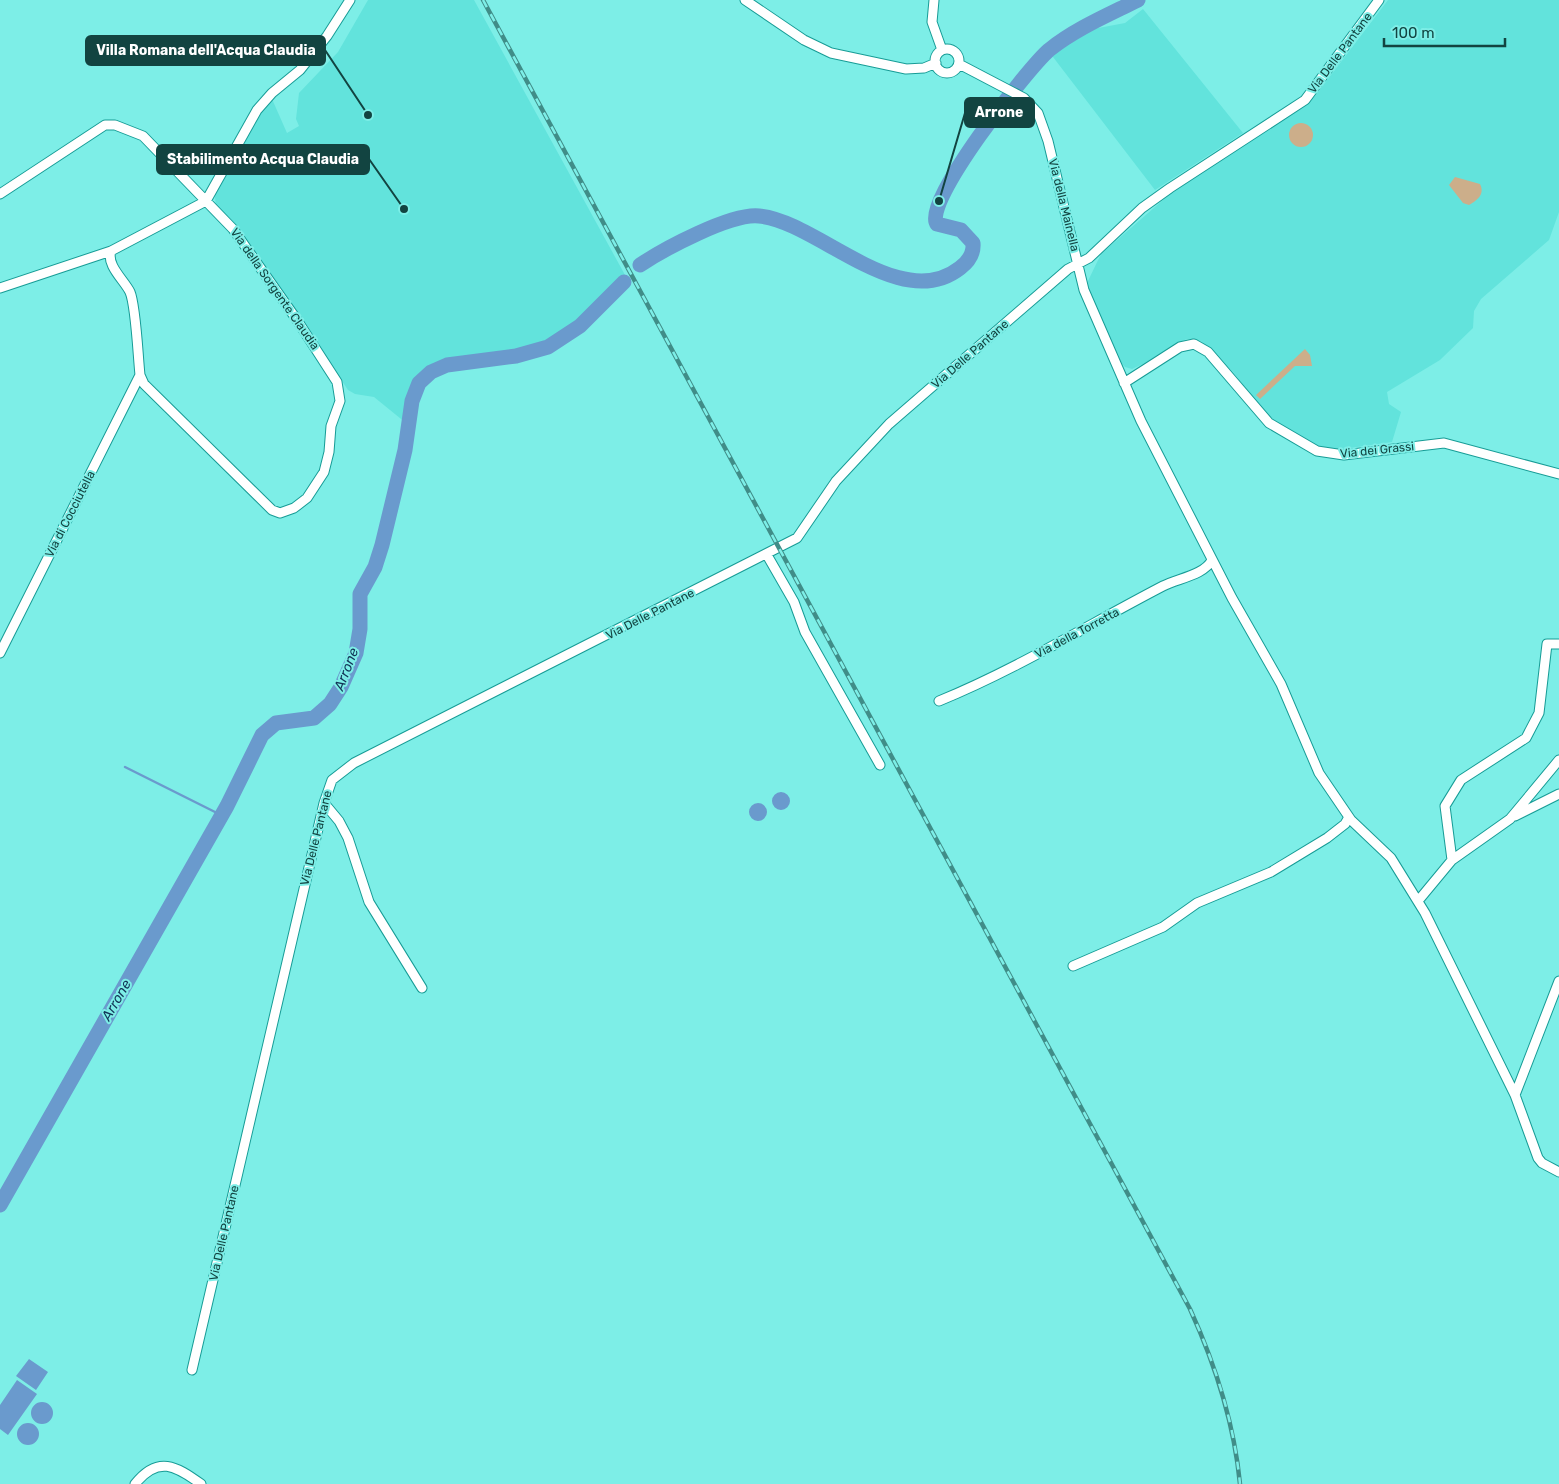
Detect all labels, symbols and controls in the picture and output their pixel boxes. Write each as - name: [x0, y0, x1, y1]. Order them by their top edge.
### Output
- street label: Via Delle Pantane: [1305, 10, 1375, 96]
- scale bar: [1384, 15, 1505, 47]
- text: 100 m: [1392, 24, 1434, 42]
- callout: Villa Romana dell'Acqua Claudia: [86, 36, 325, 65]
- text: Villa Romana dell'Acqua Claudia: [96, 42, 316, 59]
- callout: Arrone: [965, 98, 1034, 127]
- text: Arrone: [975, 104, 1023, 121]
- callout: Stabilimento Acqua Claudia: [157, 145, 369, 174]
- text: Stabilimento Acqua Claudia: [167, 151, 359, 168]
- street label: Via della Mainella: [1046, 157, 1082, 253]
- street label: Via della Sorgente Claudia: [228, 226, 322, 352]
- street label: Via Delle Pantane: [929, 317, 1012, 391]
- street label: Via dei Grassi: [1339, 439, 1415, 461]
- street label: Via di Cocciutella: [42, 468, 98, 560]
- street label: Via Delle Pantane: [603, 586, 697, 642]
- street label: Via della Torretta: [1032, 605, 1122, 661]
- water label: Arrone: [330, 645, 362, 694]
- street label: Via Delle Pantane: [297, 789, 335, 887]
- water label: Arrone: [97, 977, 135, 1025]
- street label: Via Delle Pantane: [206, 1184, 242, 1282]

